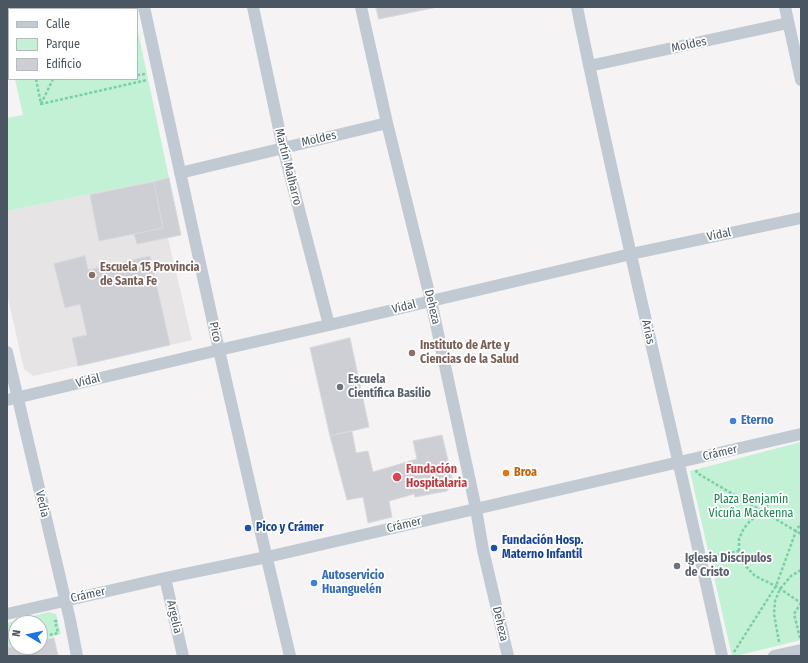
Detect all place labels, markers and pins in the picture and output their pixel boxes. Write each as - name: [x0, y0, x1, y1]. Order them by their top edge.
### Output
- place label: Escuela 15 Provincia de Santa Fe: [100, 261, 199, 289]
- marker: Escuela 15 Provincia de Santa Fe: [87, 270, 97, 280]
- place label: Instituto de Arte y Ciencias de la Salud: [420, 339, 519, 367]
- marker: Instituto de Arte y Ciencias de la Salud: [407, 348, 417, 358]
- place label: Escuela Científica Basilio: [348, 373, 431, 401]
- marker: Escuela Científica Basilio: [335, 382, 345, 392]
- place label: Eterno: [741, 414, 774, 428]
- marker: Eterno: [728, 416, 738, 426]
- place label: Fundación Hospitalaria: [406, 463, 467, 491]
- place label: Broa: [514, 466, 537, 480]
- marker: Broa: [501, 468, 511, 478]
- marker: Fundación Hospitalaria: [391, 471, 403, 483]
- place label: Pico y Crámer: [256, 521, 324, 535]
- marker: Pico y Crámer: [243, 523, 253, 533]
- place label: Fundación Hosp. Materno Infantil: [502, 534, 583, 562]
- marker: Fundación Hosp. Materno Infantil: [489, 543, 499, 553]
- place label: Iglesia Discípulos de Cristo: [685, 552, 772, 580]
- marker: Iglesia Discípulos de Cristo: [672, 561, 682, 571]
- place label: Autoservicio Huanguelén: [322, 569, 384, 597]
- marker: Autoservicio Huanguelén: [309, 578, 319, 588]

